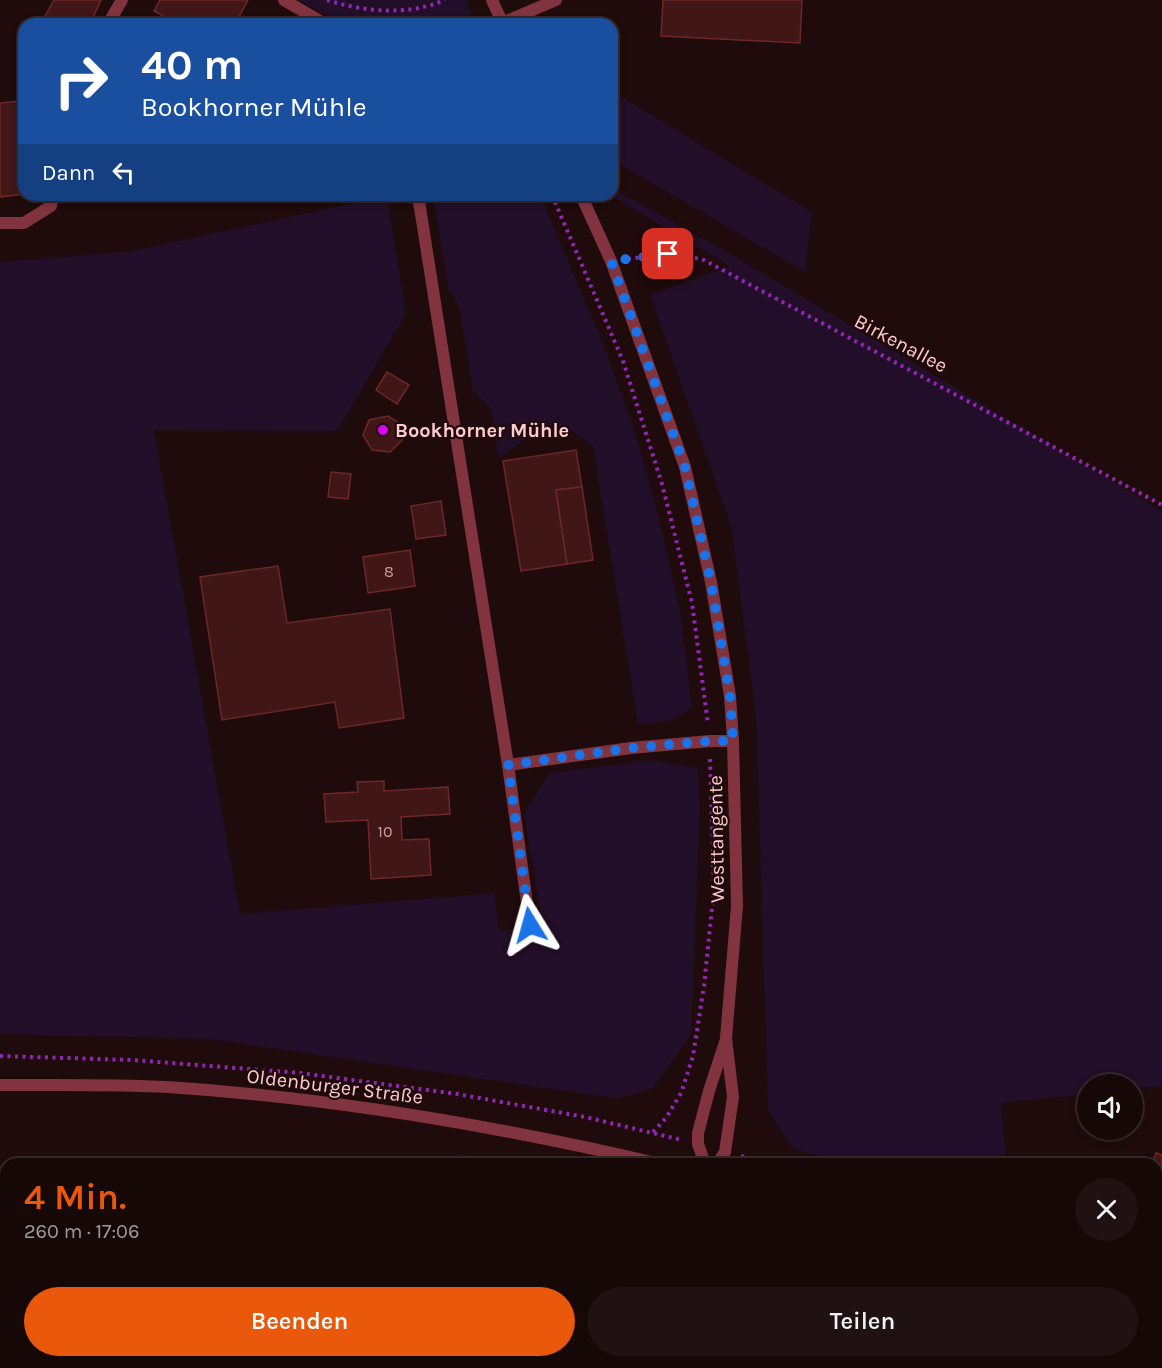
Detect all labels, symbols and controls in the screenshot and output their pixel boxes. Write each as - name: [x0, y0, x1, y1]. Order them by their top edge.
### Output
- text: 40 m: [141, 40, 243, 90]
- icon: right: [42, 42, 120, 120]
- text: Bookhorner Mühle: [141, 91, 367, 123]
- icon: left: [107, 156, 140, 189]
- text: Dann: [42, 160, 95, 186]
- pin: [642, 228, 693, 279]
- icon: arrive: [651, 237, 684, 270]
- street label: Birkenallee: [850, 309, 951, 378]
- place label: Bookhorner Mühle: [395, 419, 569, 442]
- marker: Bookhorner Mühle: [376, 423, 390, 437]
- house number: 8: [384, 562, 394, 581]
- street label: Westtangente: [704, 775, 729, 903]
- house number: 10: [378, 822, 392, 841]
- position arrow: [498, 893, 562, 957]
- street label: Oldenburger Straße: [245, 1064, 424, 1109]
- map controls: [1077, 1074, 1143, 1140]
- button: sound: [1077, 1074, 1143, 1140]
- text: 4 Min.: [24, 1176, 126, 1218]
- button: close: [1075, 1178, 1138, 1241]
- text: 260 m · 17:06: [24, 1220, 139, 1243]
- button: Beenden: [24, 1287, 575, 1356]
- button: Teilen: [587, 1287, 1138, 1356]

